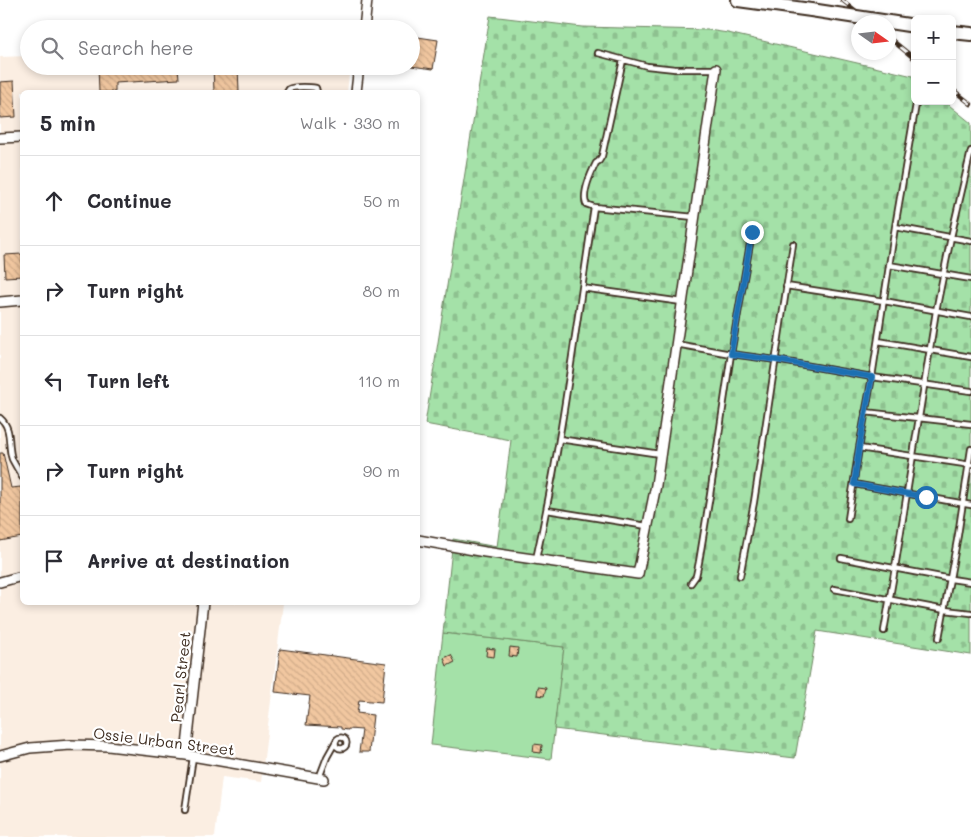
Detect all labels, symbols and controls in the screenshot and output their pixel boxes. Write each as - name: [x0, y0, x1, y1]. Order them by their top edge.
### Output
- north arrow: [851, 15, 896, 60]
- map controls: [911, 15, 956, 105]
- button: +: [911, 15, 956, 60]
- search box: [20, 20, 420, 75]
- icon: search: [38, 34, 66, 62]
- text: Search here: [78, 35, 194, 60]
- button: −: [911, 60, 956, 105]
- text: 5 min: [40, 109, 96, 136]
- text: Walk · 330 m: [300, 112, 400, 133]
- icon: ahead: [40, 187, 68, 215]
- text: Continue: [87, 188, 172, 213]
- text: 50 m: [363, 190, 400, 211]
- route end: [741, 221, 764, 244]
- icon: right: [40, 277, 68, 305]
- text: Turn right: [87, 278, 184, 303]
- text: 80 m: [363, 280, 400, 301]
- icon: left: [40, 367, 68, 395]
- text: Turn left: [87, 368, 170, 393]
- text: 110 m: [358, 370, 400, 391]
- icon: right: [40, 457, 68, 485]
- text: Turn right: [87, 458, 184, 483]
- text: 90 m: [363, 460, 400, 481]
- route start: [915, 486, 938, 509]
- icon: arrive: [40, 547, 68, 575]
- text: Arrive at destination: [87, 548, 290, 573]
- street label: Pearl Street: [165, 630, 195, 724]
- street label: Ossie Urban Street: [92, 722, 236, 760]

